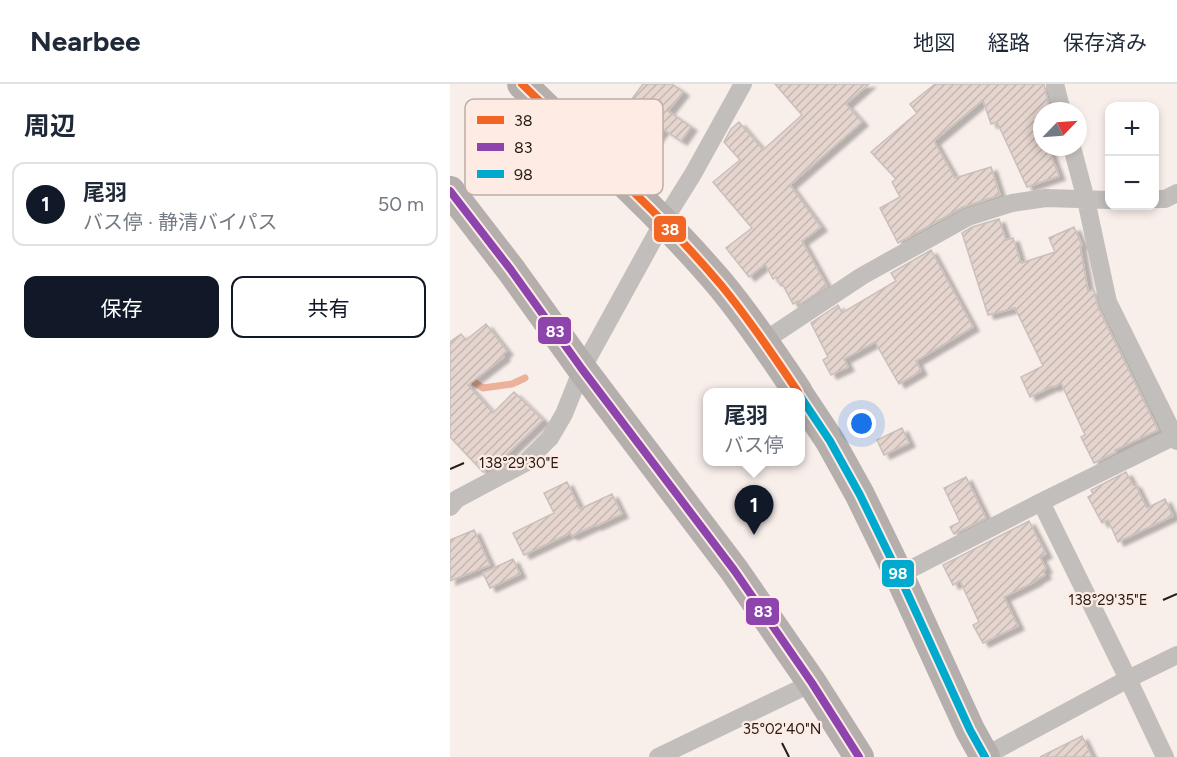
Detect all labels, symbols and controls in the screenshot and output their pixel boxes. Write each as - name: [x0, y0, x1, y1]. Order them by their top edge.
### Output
- text: Nearbee: [30, 24, 140, 58]
- text: 地図: [913, 30, 955, 55]
- text: 経路: [988, 30, 1030, 55]
- text: 保存済み: [1063, 30, 1147, 55]
- legend: [465, 99, 663, 195]
- north arrow: [1033, 102, 1087, 156]
- map controls: [1105, 102, 1159, 210]
- button: +: [1105, 102, 1159, 156]
- text: 周辺: [24, 110, 76, 142]
- text: 38: [514, 111, 533, 130]
- text: 83: [514, 138, 533, 157]
- button: −: [1105, 156, 1159, 210]
- text: 98: [514, 165, 533, 184]
- text: 尾羽: [83, 179, 127, 206]
- text: 1: [41, 192, 50, 216]
- text: 50 m: [378, 192, 424, 216]
- text: バス停 · 静清バイパス: [83, 210, 278, 234]
- line badge: 38: [653, 215, 687, 243]
- text: 38: [661, 220, 680, 239]
- button: 保存: [24, 276, 219, 338]
- button: 共有: [231, 276, 426, 338]
- line badge: 83: [537, 316, 572, 345]
- text: 83: [546, 322, 564, 341]
- popup: [703, 388, 805, 466]
- text: 尾羽: [724, 402, 768, 429]
- your location: [847, 409, 876, 438]
- text: バス停: [724, 433, 784, 457]
- text: 138°29'30"E: [479, 454, 559, 472]
- pin: 1: [734, 486, 774, 535]
- line badge: 98: [881, 559, 915, 588]
- text: 98: [888, 564, 908, 583]
- text: 138°29'35"E: [1068, 591, 1148, 609]
- line badge: 83: [745, 597, 780, 626]
- text: 83: [754, 602, 772, 621]
- text: 35°02'40"N: [743, 720, 821, 738]

